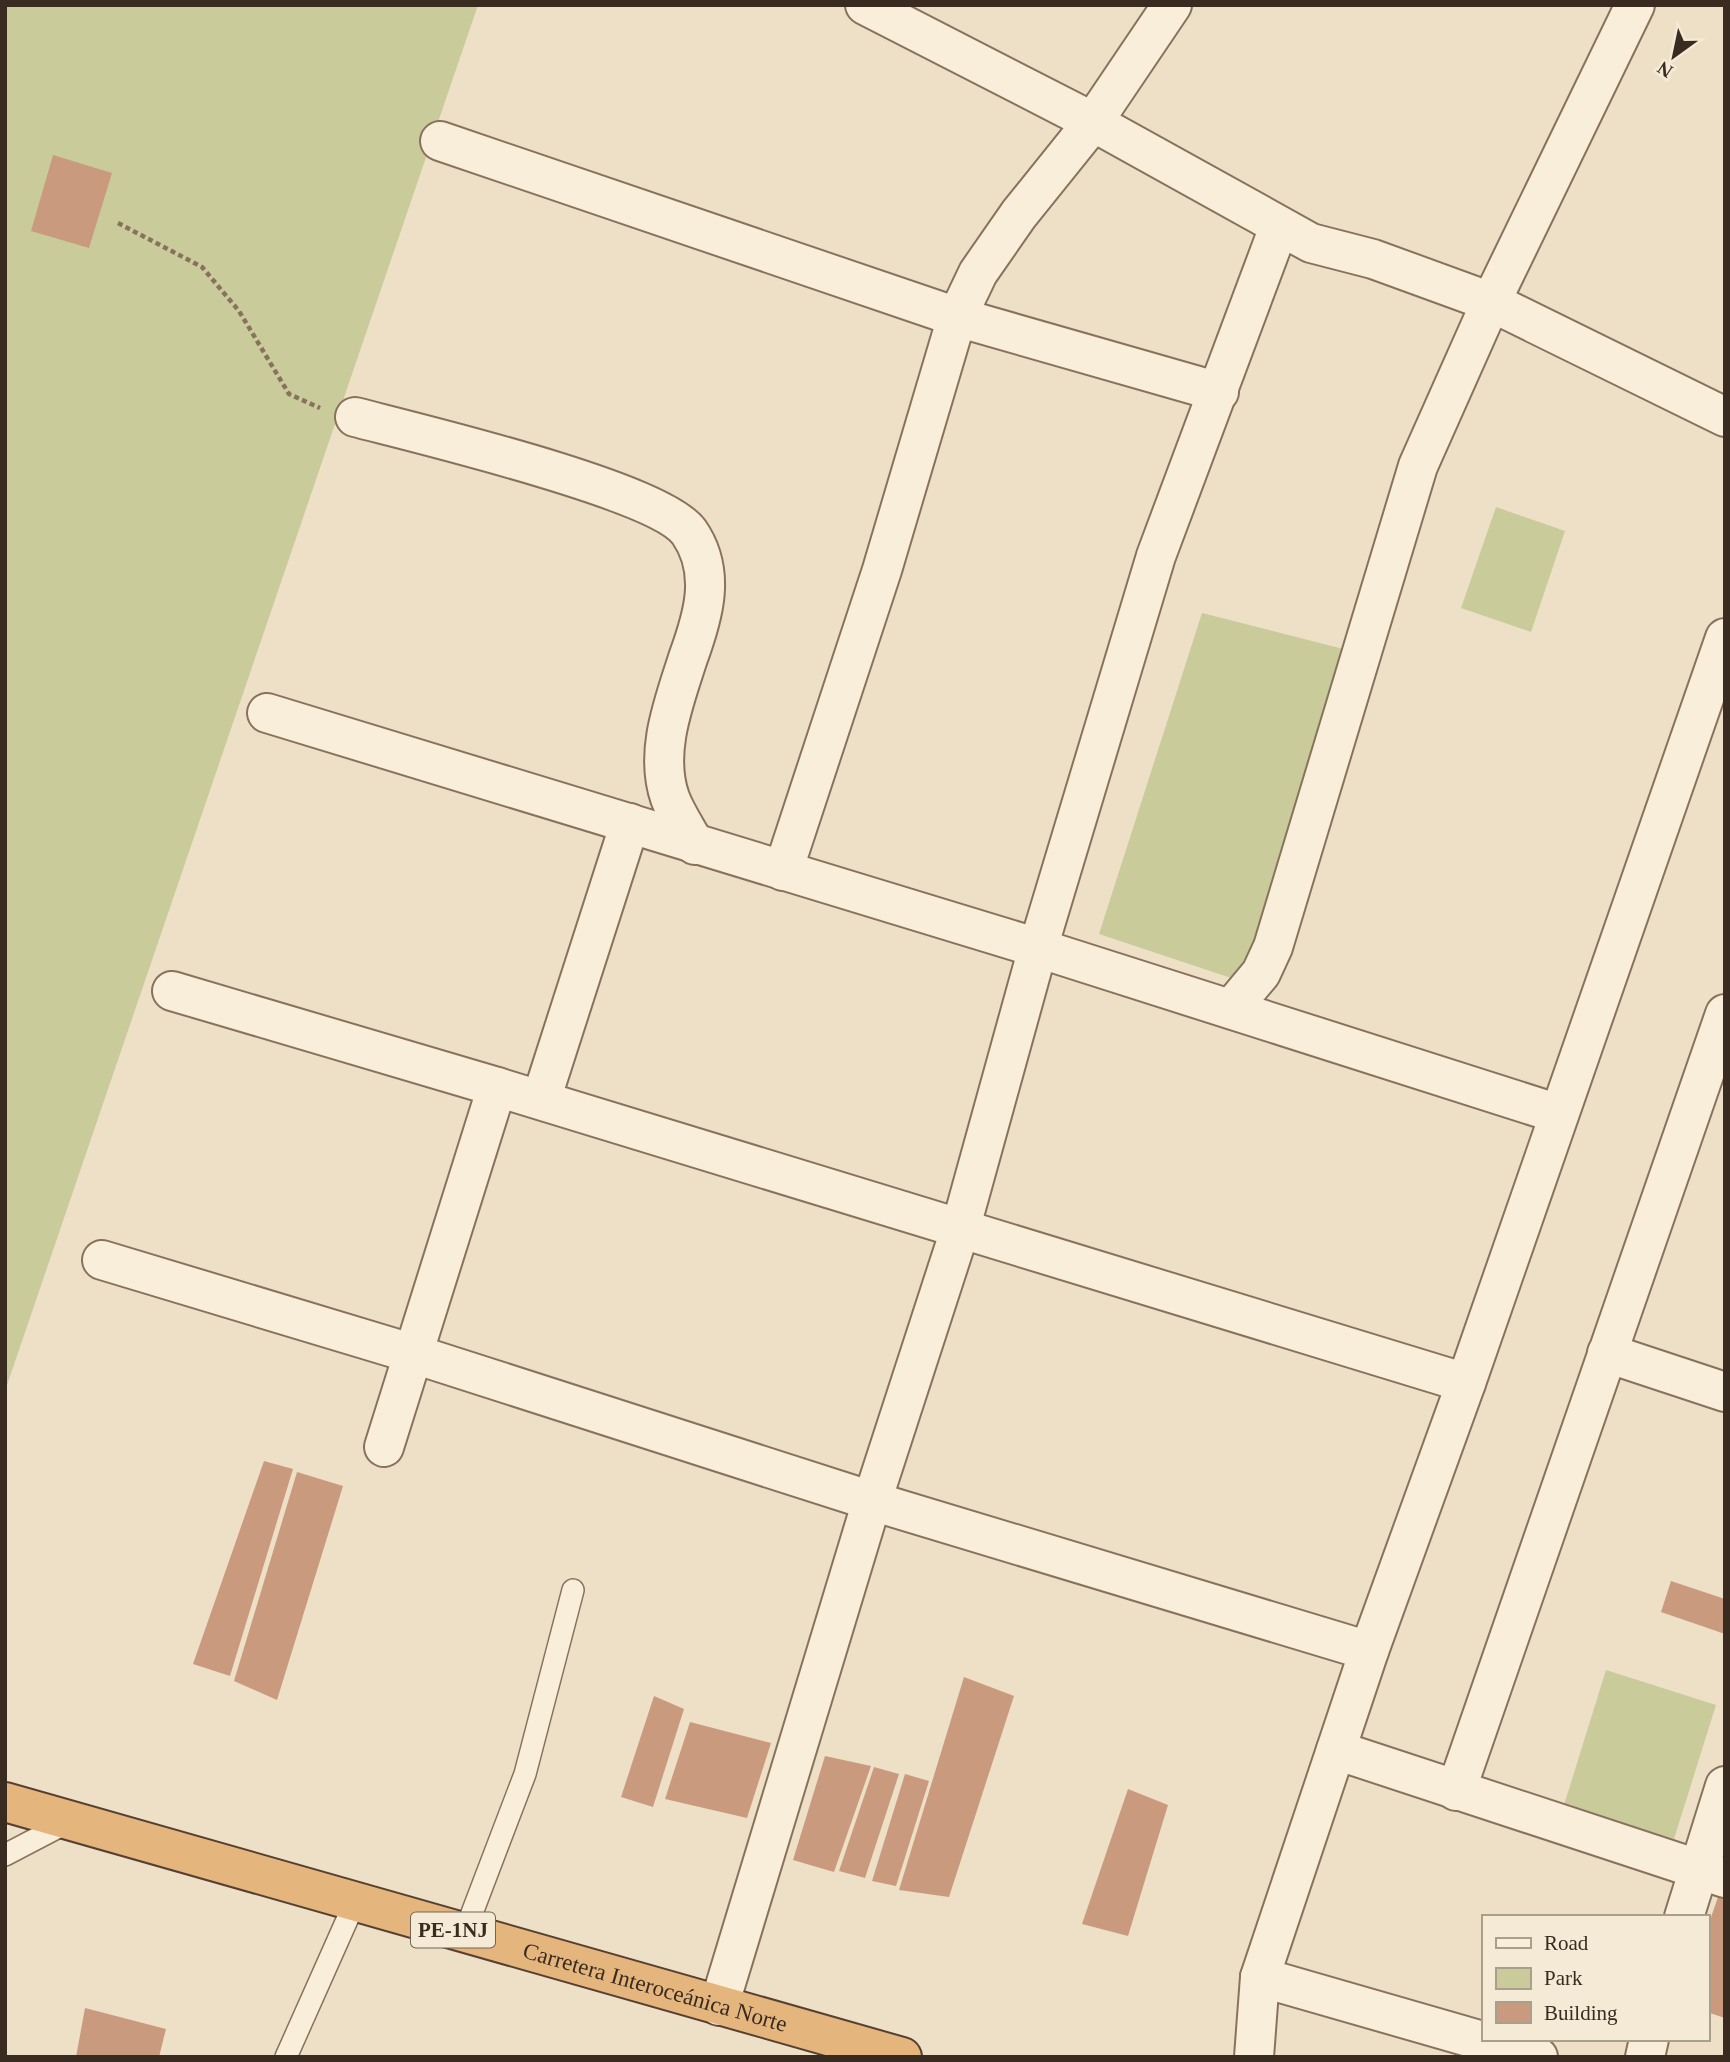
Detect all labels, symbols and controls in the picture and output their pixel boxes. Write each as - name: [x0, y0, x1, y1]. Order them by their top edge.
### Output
- north arrow: [1639, 21, 1709, 91]
- text: N: [1653, 57, 1676, 82]
- road number: PE-1NJ: [411, 1912, 495, 1948]
- legend: [1482, 1915, 1709, 2041]
- text: Road: [1544, 1931, 1589, 1955]
- street label: Carretera Interoceánica Norte: [520, 1938, 790, 2037]
- text: Park: [1544, 1966, 1583, 1990]
- text: Building: [1544, 2001, 1618, 2025]

